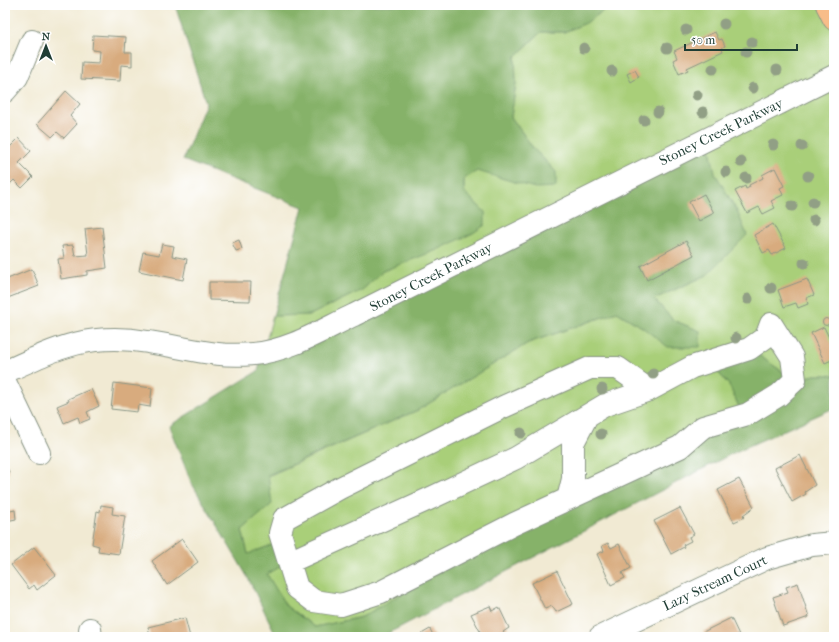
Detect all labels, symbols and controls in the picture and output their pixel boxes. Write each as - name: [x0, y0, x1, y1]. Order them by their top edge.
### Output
- north arrow: [26, 26, 66, 66]
- scale bar: [685, 26, 797, 52]
- text: N: [42, 30, 51, 43]
- text: 50 m: [691, 33, 715, 47]
- street label: Stoney Creek Parkway: [656, 94, 786, 169]
- street label: Stoney Creek Parkway: [367, 238, 496, 315]
- street label: Lazy Stream Court: [660, 551, 770, 615]

